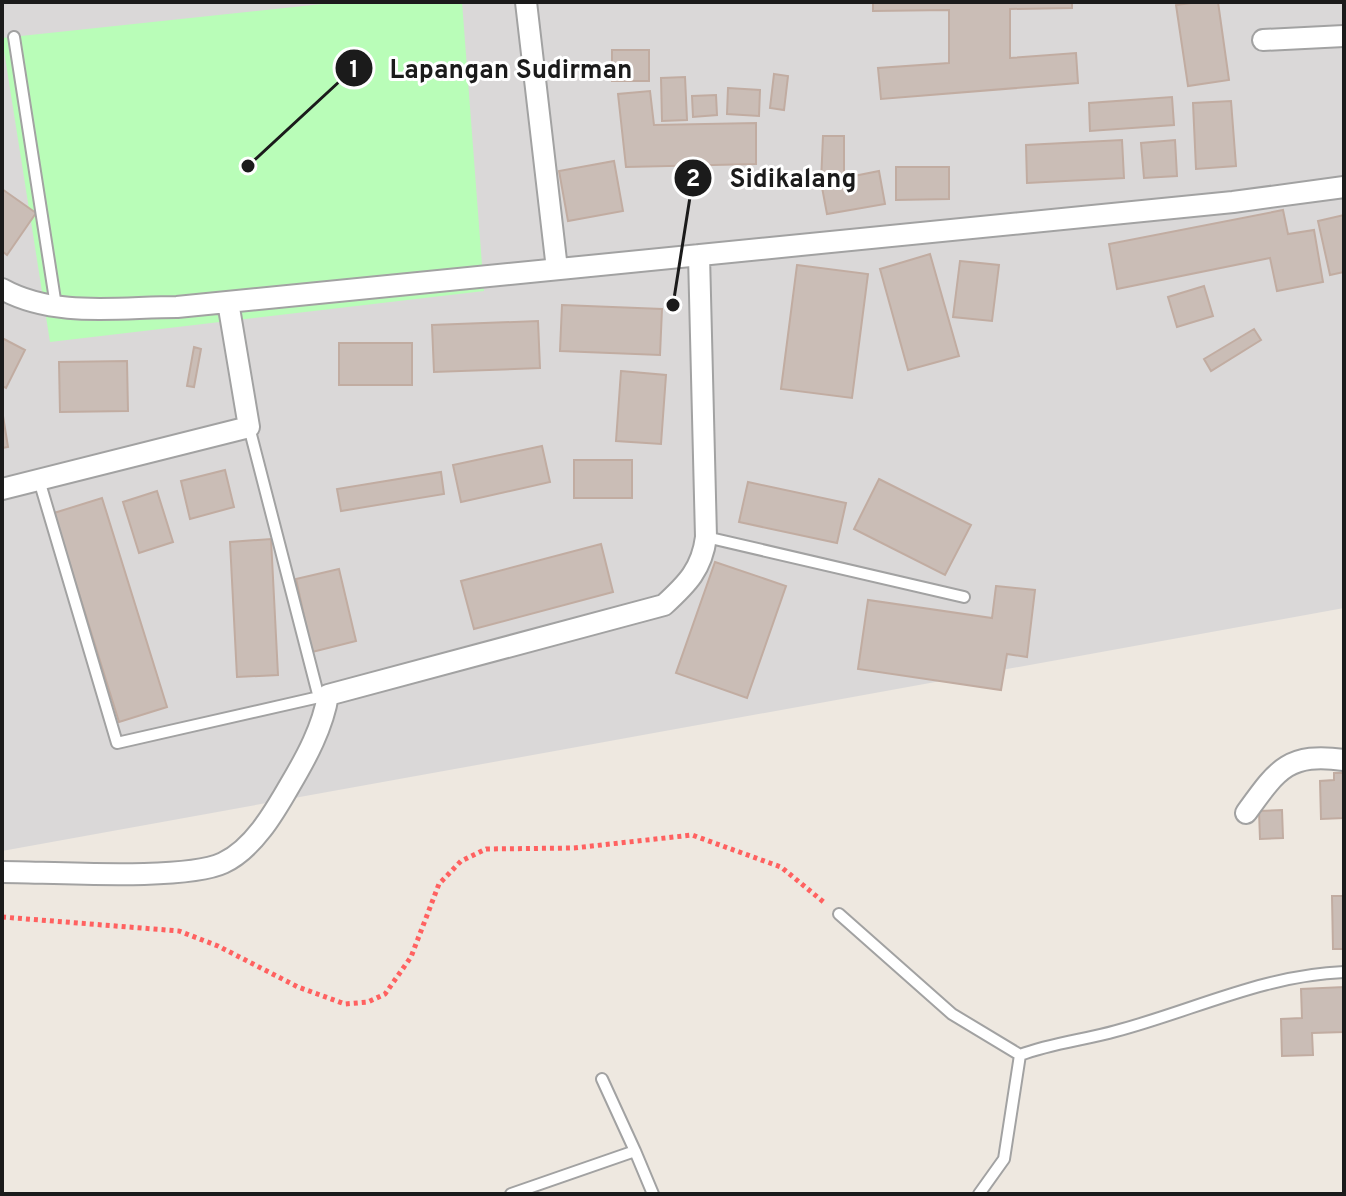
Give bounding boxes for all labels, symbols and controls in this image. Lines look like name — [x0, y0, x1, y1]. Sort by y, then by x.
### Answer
callout: Lapangan Sudirman — [334, 43, 649, 93]
text: Lapangan Sudirman — [390, 55, 633, 88]
text: 1 — [349, 56, 359, 86]
callout: Sidikalang — [673, 153, 872, 203]
text: Sidikalang — [729, 164, 857, 197]
text: 2 — [686, 165, 700, 195]

